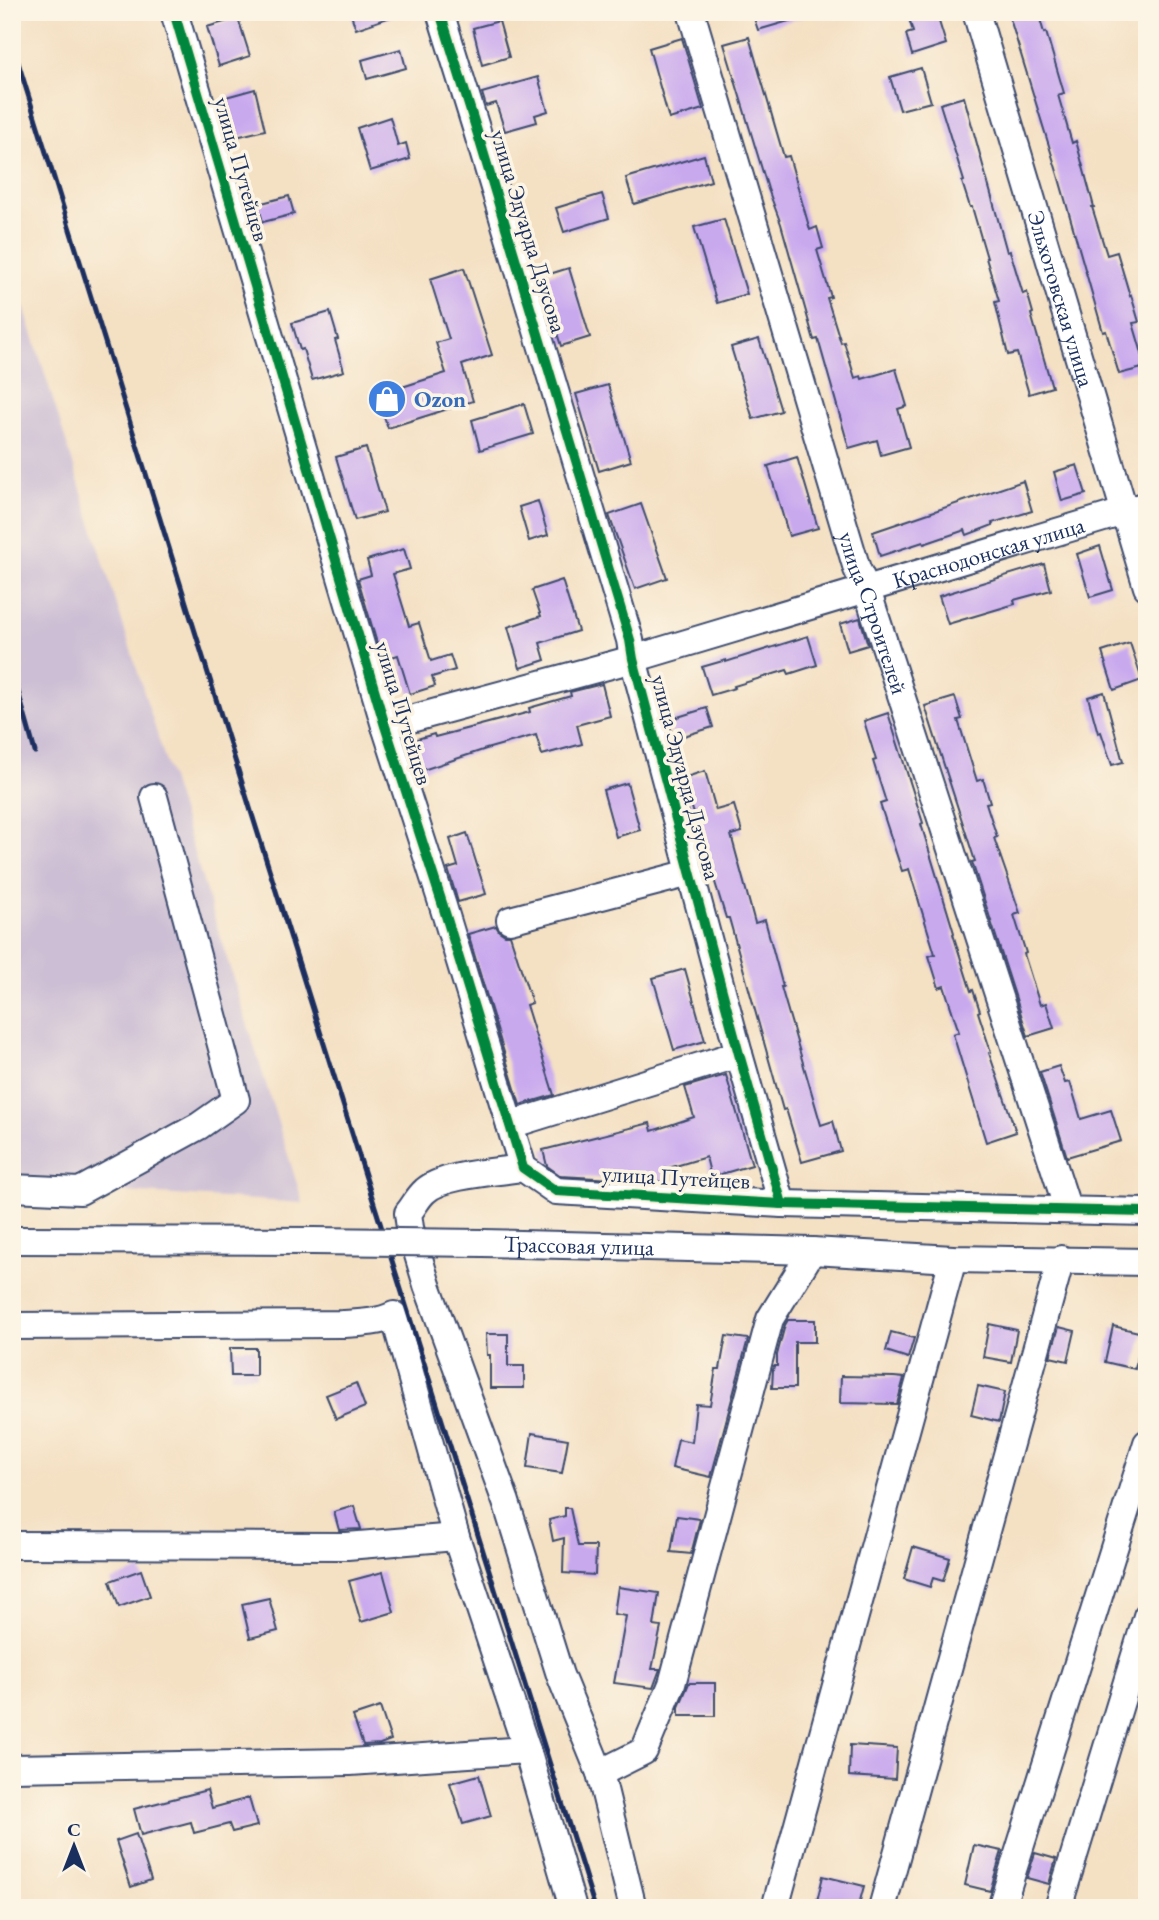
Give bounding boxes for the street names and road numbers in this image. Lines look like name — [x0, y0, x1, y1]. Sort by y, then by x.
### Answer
street label: улица Путейцев — [207, 93, 277, 245]
street label: улица Эдуарда Дзусова — [484, 126, 574, 337]
street label: Эльхотовская улица — [1021, 207, 1102, 391]
street label: Краснодонская улица — [889, 509, 1089, 595]
street label: улица Строителей — [832, 528, 915, 698]
street label: улица Путейцев — [368, 638, 440, 789]
street label: улица Эдуарда Дзусова — [644, 671, 728, 884]
street label: улица Путейцев — [601, 1158, 751, 1196]
street label: Трассовая улица — [503, 1229, 655, 1262]

